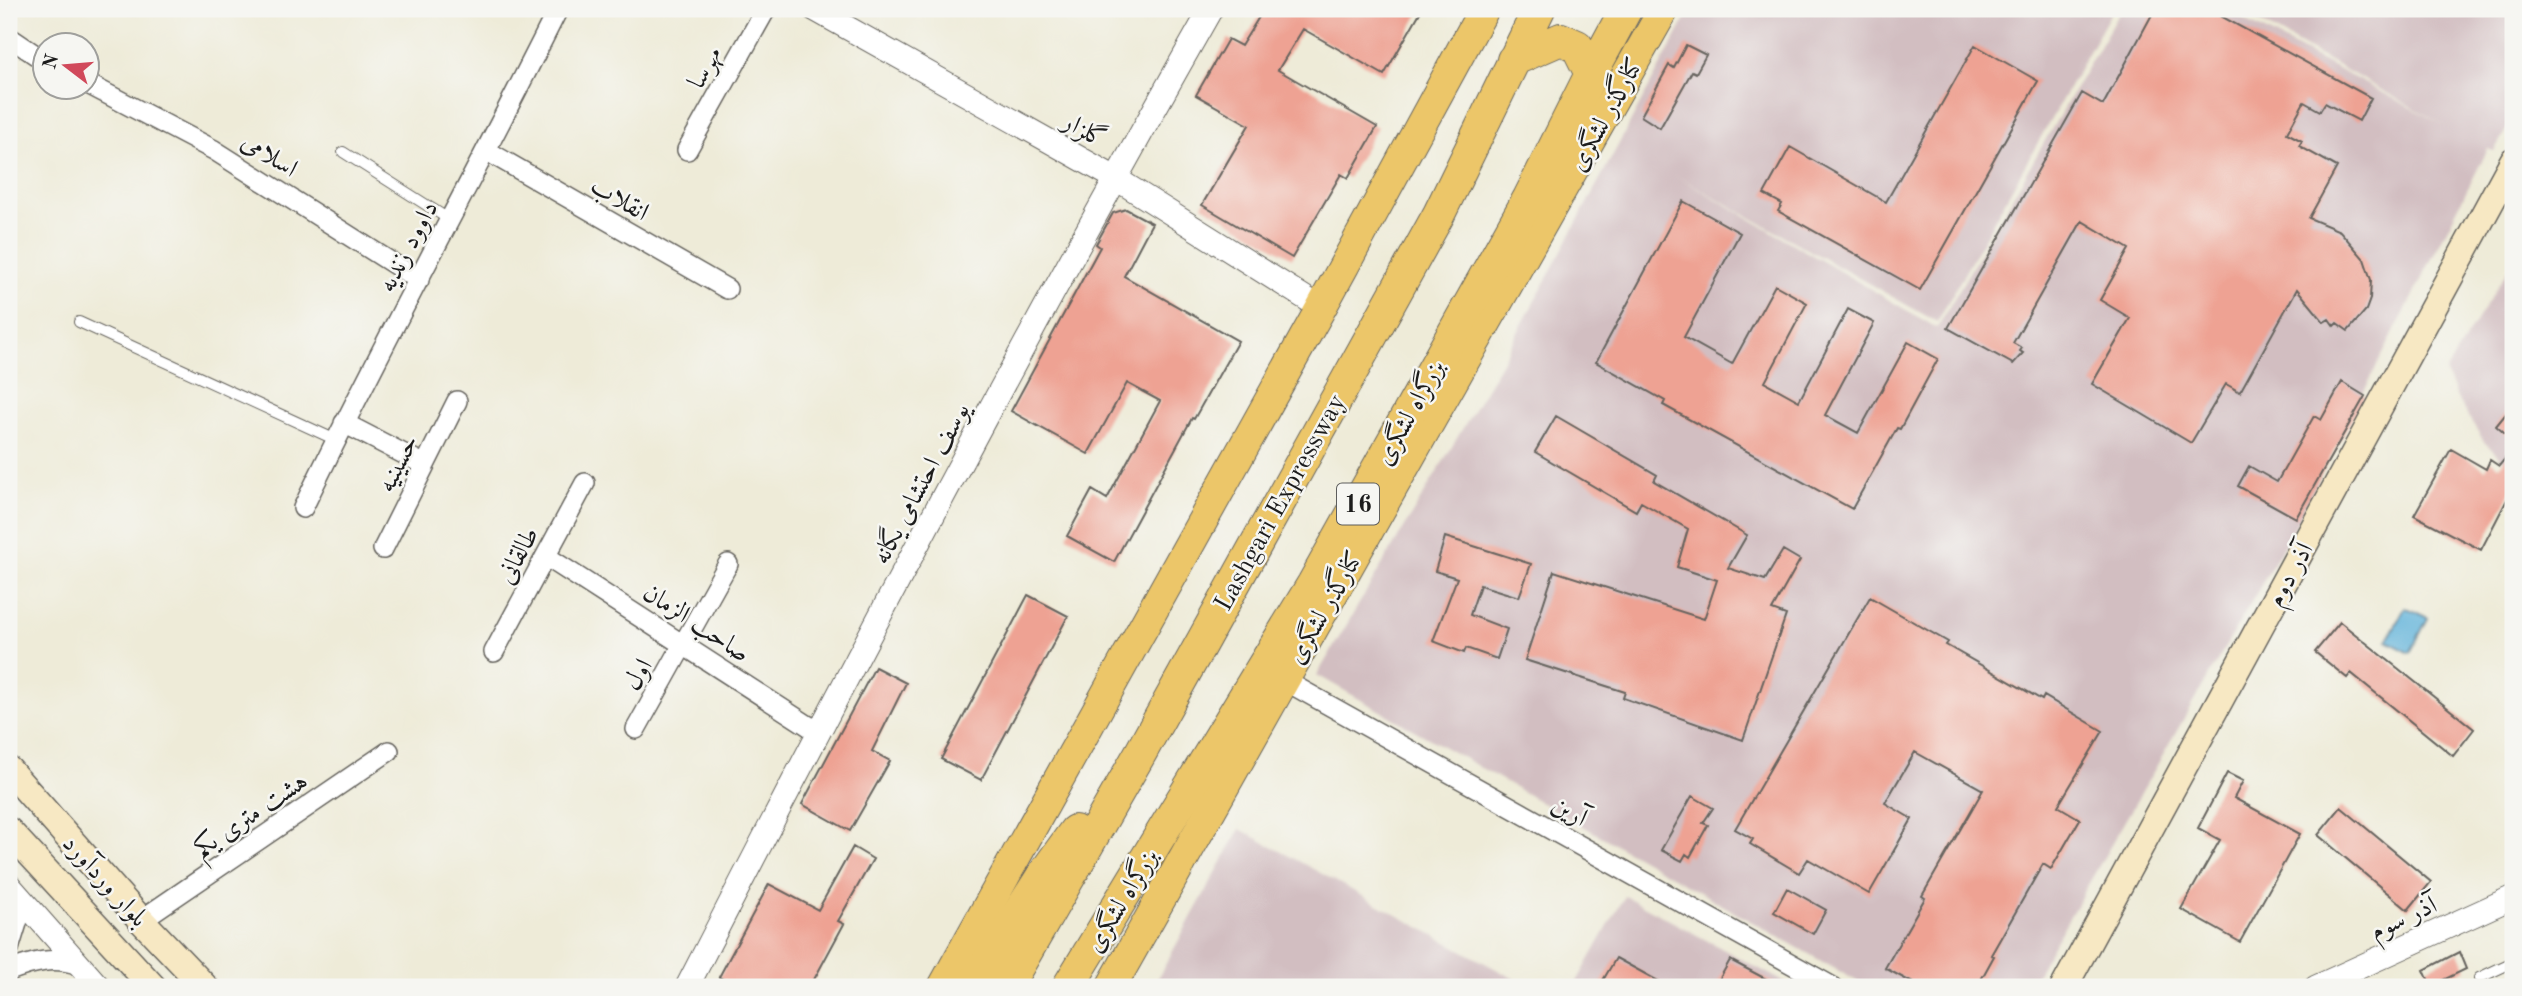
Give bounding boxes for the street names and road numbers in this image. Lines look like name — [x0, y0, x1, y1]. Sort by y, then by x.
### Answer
street label: مهرسا — [684, 43, 729, 94]
street label: کنارگذر لشگری — [1559, 50, 1649, 177]
street label: گلزار — [1054, 103, 1112, 155]
street label: اسلامی — [236, 129, 302, 183]
street label: انقلاب — [585, 173, 653, 227]
street label: داوود زندیه — [374, 197, 444, 297]
street label: بزرگراه لشگری — [1366, 353, 1451, 470]
street label: Lashgari Expressway — [1210, 390, 1351, 616]
street label: یوسف احتشامی یگانه — [864, 395, 978, 570]
street label: حسینیه — [373, 431, 425, 497]
road number: 16 — [1337, 484, 1379, 524]
street label: طالقانی — [493, 523, 544, 589]
street label: آذر دوم — [2259, 535, 2327, 615]
street label: کنارگذر لشگری — [1277, 544, 1369, 669]
street label: صاحب الزمان — [637, 579, 754, 669]
street label: اول — [620, 655, 658, 695]
street label: هشت متری یکم — [188, 767, 318, 871]
street label: آرین — [1546, 788, 1595, 834]
street label: بلوار وردآورد — [56, 828, 155, 933]
street label: بزرگراه لشگری — [1077, 841, 1165, 958]
street label: آذر سوم — [2365, 888, 2447, 953]

